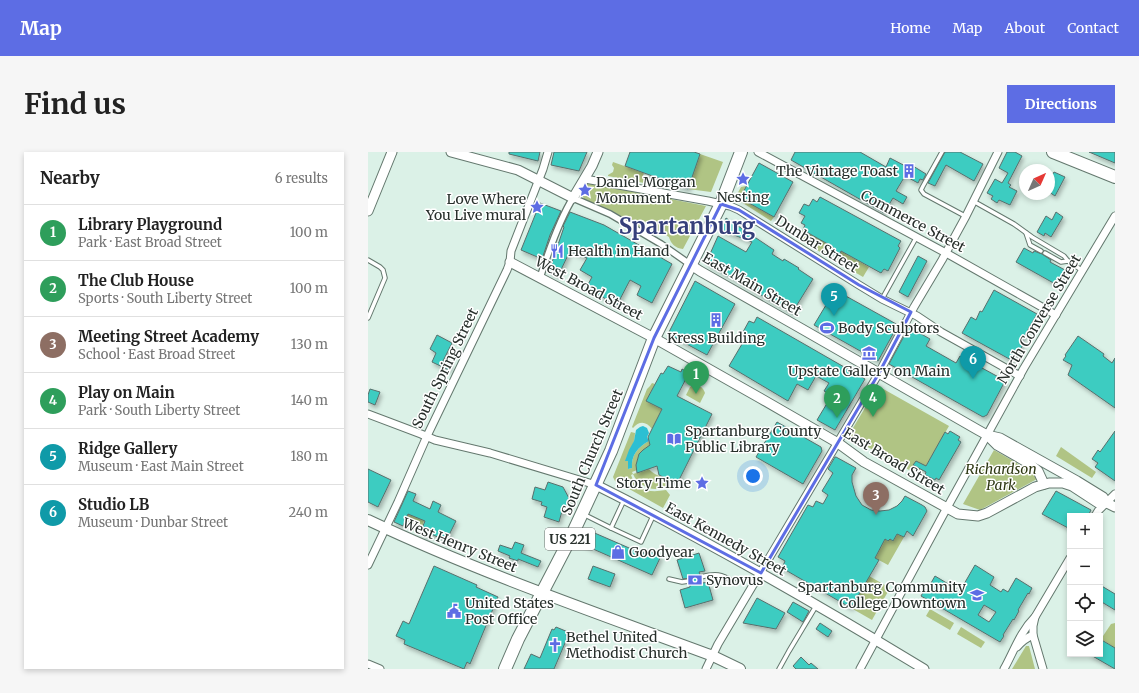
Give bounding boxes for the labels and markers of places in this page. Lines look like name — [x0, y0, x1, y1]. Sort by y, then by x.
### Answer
place label: The Vintage Toast — [776, 162, 899, 180]
building icon: The Vintage Toast — [901, 163, 917, 179]
place icon: Nesting — [735, 171, 751, 187]
place label: Daniel Morgan Monument — [596, 173, 696, 207]
place icon: Daniel Morgan Monument — [577, 182, 593, 198]
place label: Nesting — [717, 188, 770, 206]
place label: Love Where You Live mural — [425, 190, 527, 224]
place icon: Love Where You Live mural — [529, 199, 545, 215]
place label: Health in Hand — [568, 242, 670, 260]
restaurant icon: Health in Hand — [549, 243, 565, 259]
pin: 5 — [821, 283, 847, 316]
building icon: Kress Building — [708, 312, 724, 328]
place label: Body Sculptors — [838, 319, 940, 337]
sports icon: Body Sculptors — [819, 320, 835, 336]
place label: Kress Building — [667, 329, 765, 347]
museum icon: Upstate Gallery on Main — [861, 345, 877, 361]
pin: 6 — [960, 346, 986, 379]
pin: 1 — [683, 361, 709, 394]
place label: Upstate Gallery on Main — [788, 362, 950, 380]
pin: 4 — [860, 384, 886, 417]
pin: 2 — [824, 385, 850, 418]
place label: Spartanburg County Public Library — [685, 422, 822, 456]
library icon: Spartanburg County Public Library — [666, 431, 682, 447]
place label: Story Time — [616, 474, 691, 492]
place icon: Story Time — [694, 475, 710, 491]
pin: 3 — [863, 482, 889, 515]
place label: Goodyear — [629, 543, 694, 561]
shop icon: Goodyear — [610, 544, 626, 560]
place label: Synovus — [706, 571, 763, 589]
bank icon: Synovus — [687, 572, 703, 588]
place label: Spartanburg Community College Downtown — [798, 578, 967, 612]
school or university icon: Spartanburg Community College Downtown — [969, 587, 985, 603]
place label: United States Post Office — [465, 594, 554, 628]
public building icon: United States Post Office — [446, 603, 462, 619]
place label: Bethel United Methodist Church — [566, 628, 688, 662]
church icon: Bethel United Methodist Church — [547, 637, 563, 653]

